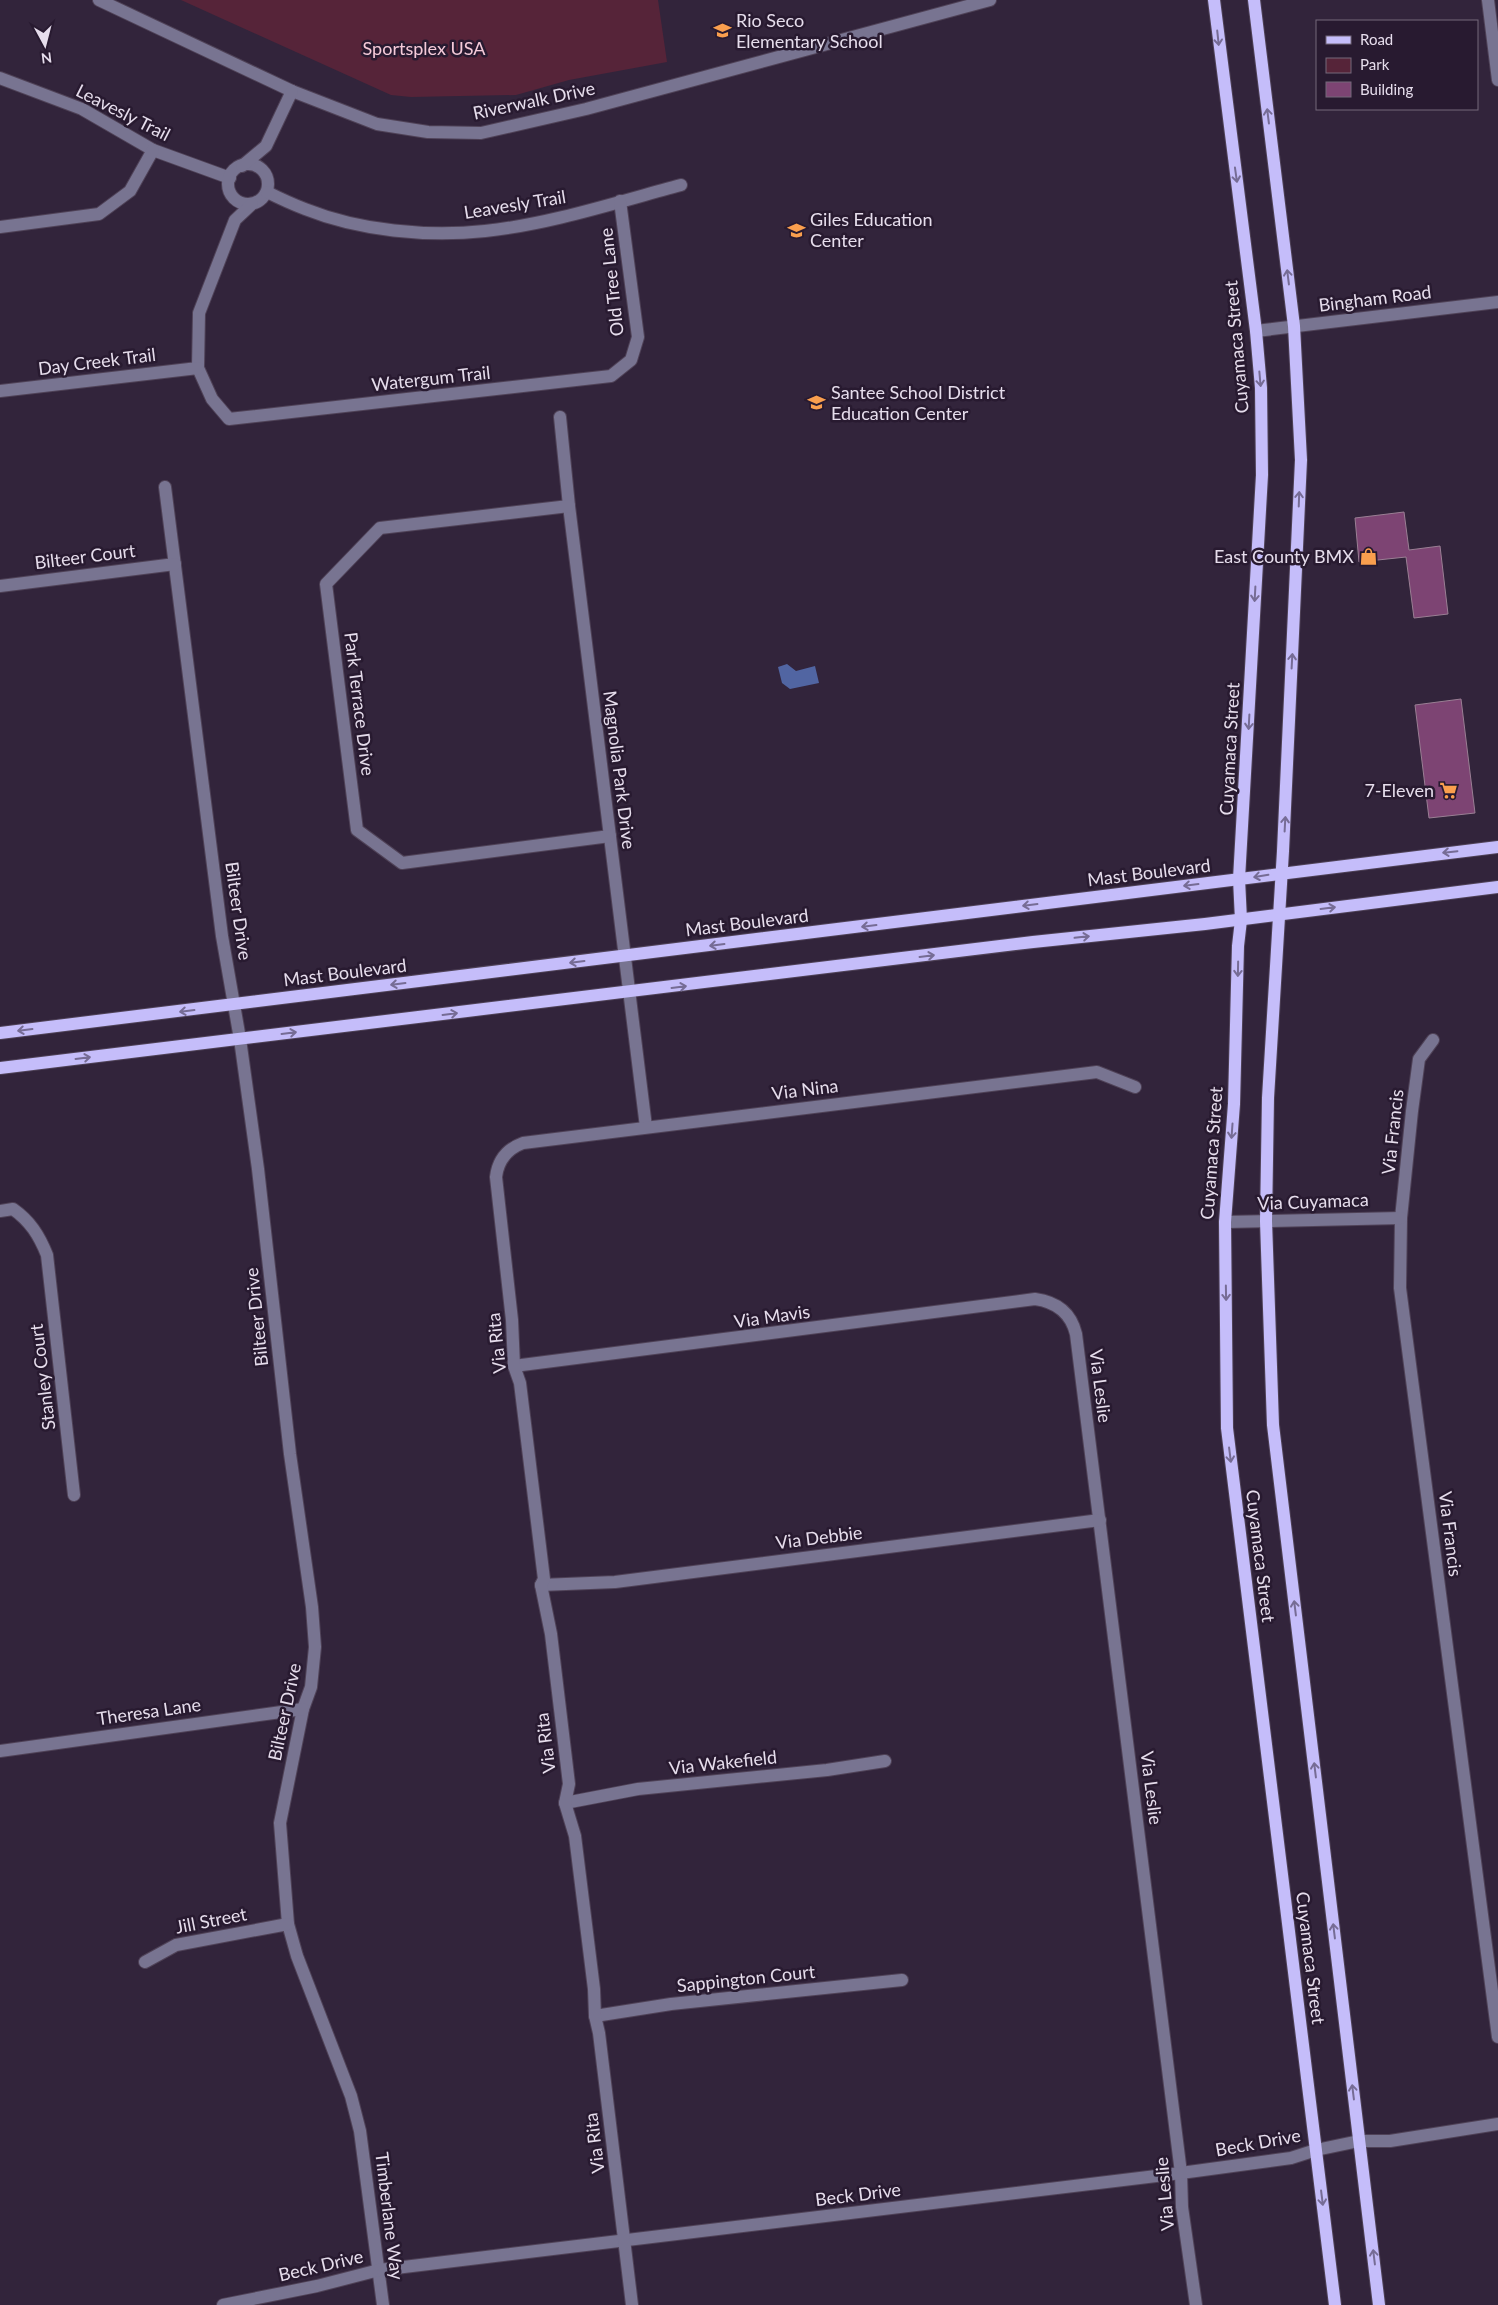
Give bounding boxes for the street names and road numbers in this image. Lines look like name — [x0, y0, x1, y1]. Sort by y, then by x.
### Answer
street label: Riverwalk Drive — [471, 76, 597, 124]
street label: Leavesly Trail — [73, 79, 174, 145]
street label: Leavesly Trail — [462, 185, 567, 223]
street label: Old Tree Lane — [594, 227, 628, 337]
street label: Cuyamaca Street — [1219, 279, 1253, 414]
street label: Bingham Road — [1317, 280, 1433, 316]
street label: Day Creek Trail — [37, 343, 157, 379]
street label: Watergum Trail — [370, 361, 491, 395]
street label: Bilteer Court — [33, 539, 137, 573]
street label: Park Terrace Drive — [340, 631, 380, 777]
street label: Cuyamaca Street — [1215, 681, 1244, 816]
street label: Magnolia Park Drive — [599, 689, 641, 851]
street label: Mast Boulevard — [1086, 854, 1212, 890]
street label: Bilteer Drive — [221, 860, 257, 961]
street label: Mast Boulevard — [684, 904, 810, 940]
street label: Mast Boulevard — [282, 954, 408, 990]
street label: Via Nina — [770, 1074, 839, 1104]
street label: Cuyamaca Street — [1195, 1085, 1227, 1220]
street label: Via Francis — [1377, 1088, 1407, 1176]
street label: Via Cuyamaca — [1257, 1188, 1369, 1214]
street label: Bilteer Drive — [240, 1267, 272, 1368]
street label: Via Mavis — [732, 1300, 812, 1332]
street label: Via Rita — [482, 1312, 510, 1375]
street label: Stanley Court — [25, 1322, 59, 1431]
street label: Via Leslie — [1086, 1348, 1116, 1424]
street label: Cuyamaca Street — [1242, 1488, 1280, 1624]
street label: Via Francis — [1435, 1490, 1467, 1578]
street label: Via Debbie — [774, 1521, 863, 1553]
street label: Bilteer Drive — [263, 1661, 305, 1763]
street label: Theresa Lane — [95, 1693, 202, 1729]
street label: Via Rita — [530, 1712, 560, 1775]
street label: Via Wakefield — [668, 1745, 778, 1779]
street label: Via Leslie — [1137, 1750, 1167, 1826]
street label: Cuyamaca Street — [1292, 1890, 1330, 2026]
street label: Jill Street — [173, 1902, 249, 1938]
street label: Sappington Court — [676, 1960, 817, 1996]
street label: Via Rita — [579, 2112, 609, 2175]
street label: Beck Drive — [1213, 2124, 1302, 2160]
street label: Timberlane Way — [371, 2151, 409, 2282]
street label: Via Leslie — [1150, 2156, 1178, 2232]
street label: Beck Drive — [814, 2178, 902, 2210]
street label: Beck Drive — [276, 2245, 365, 2285]

